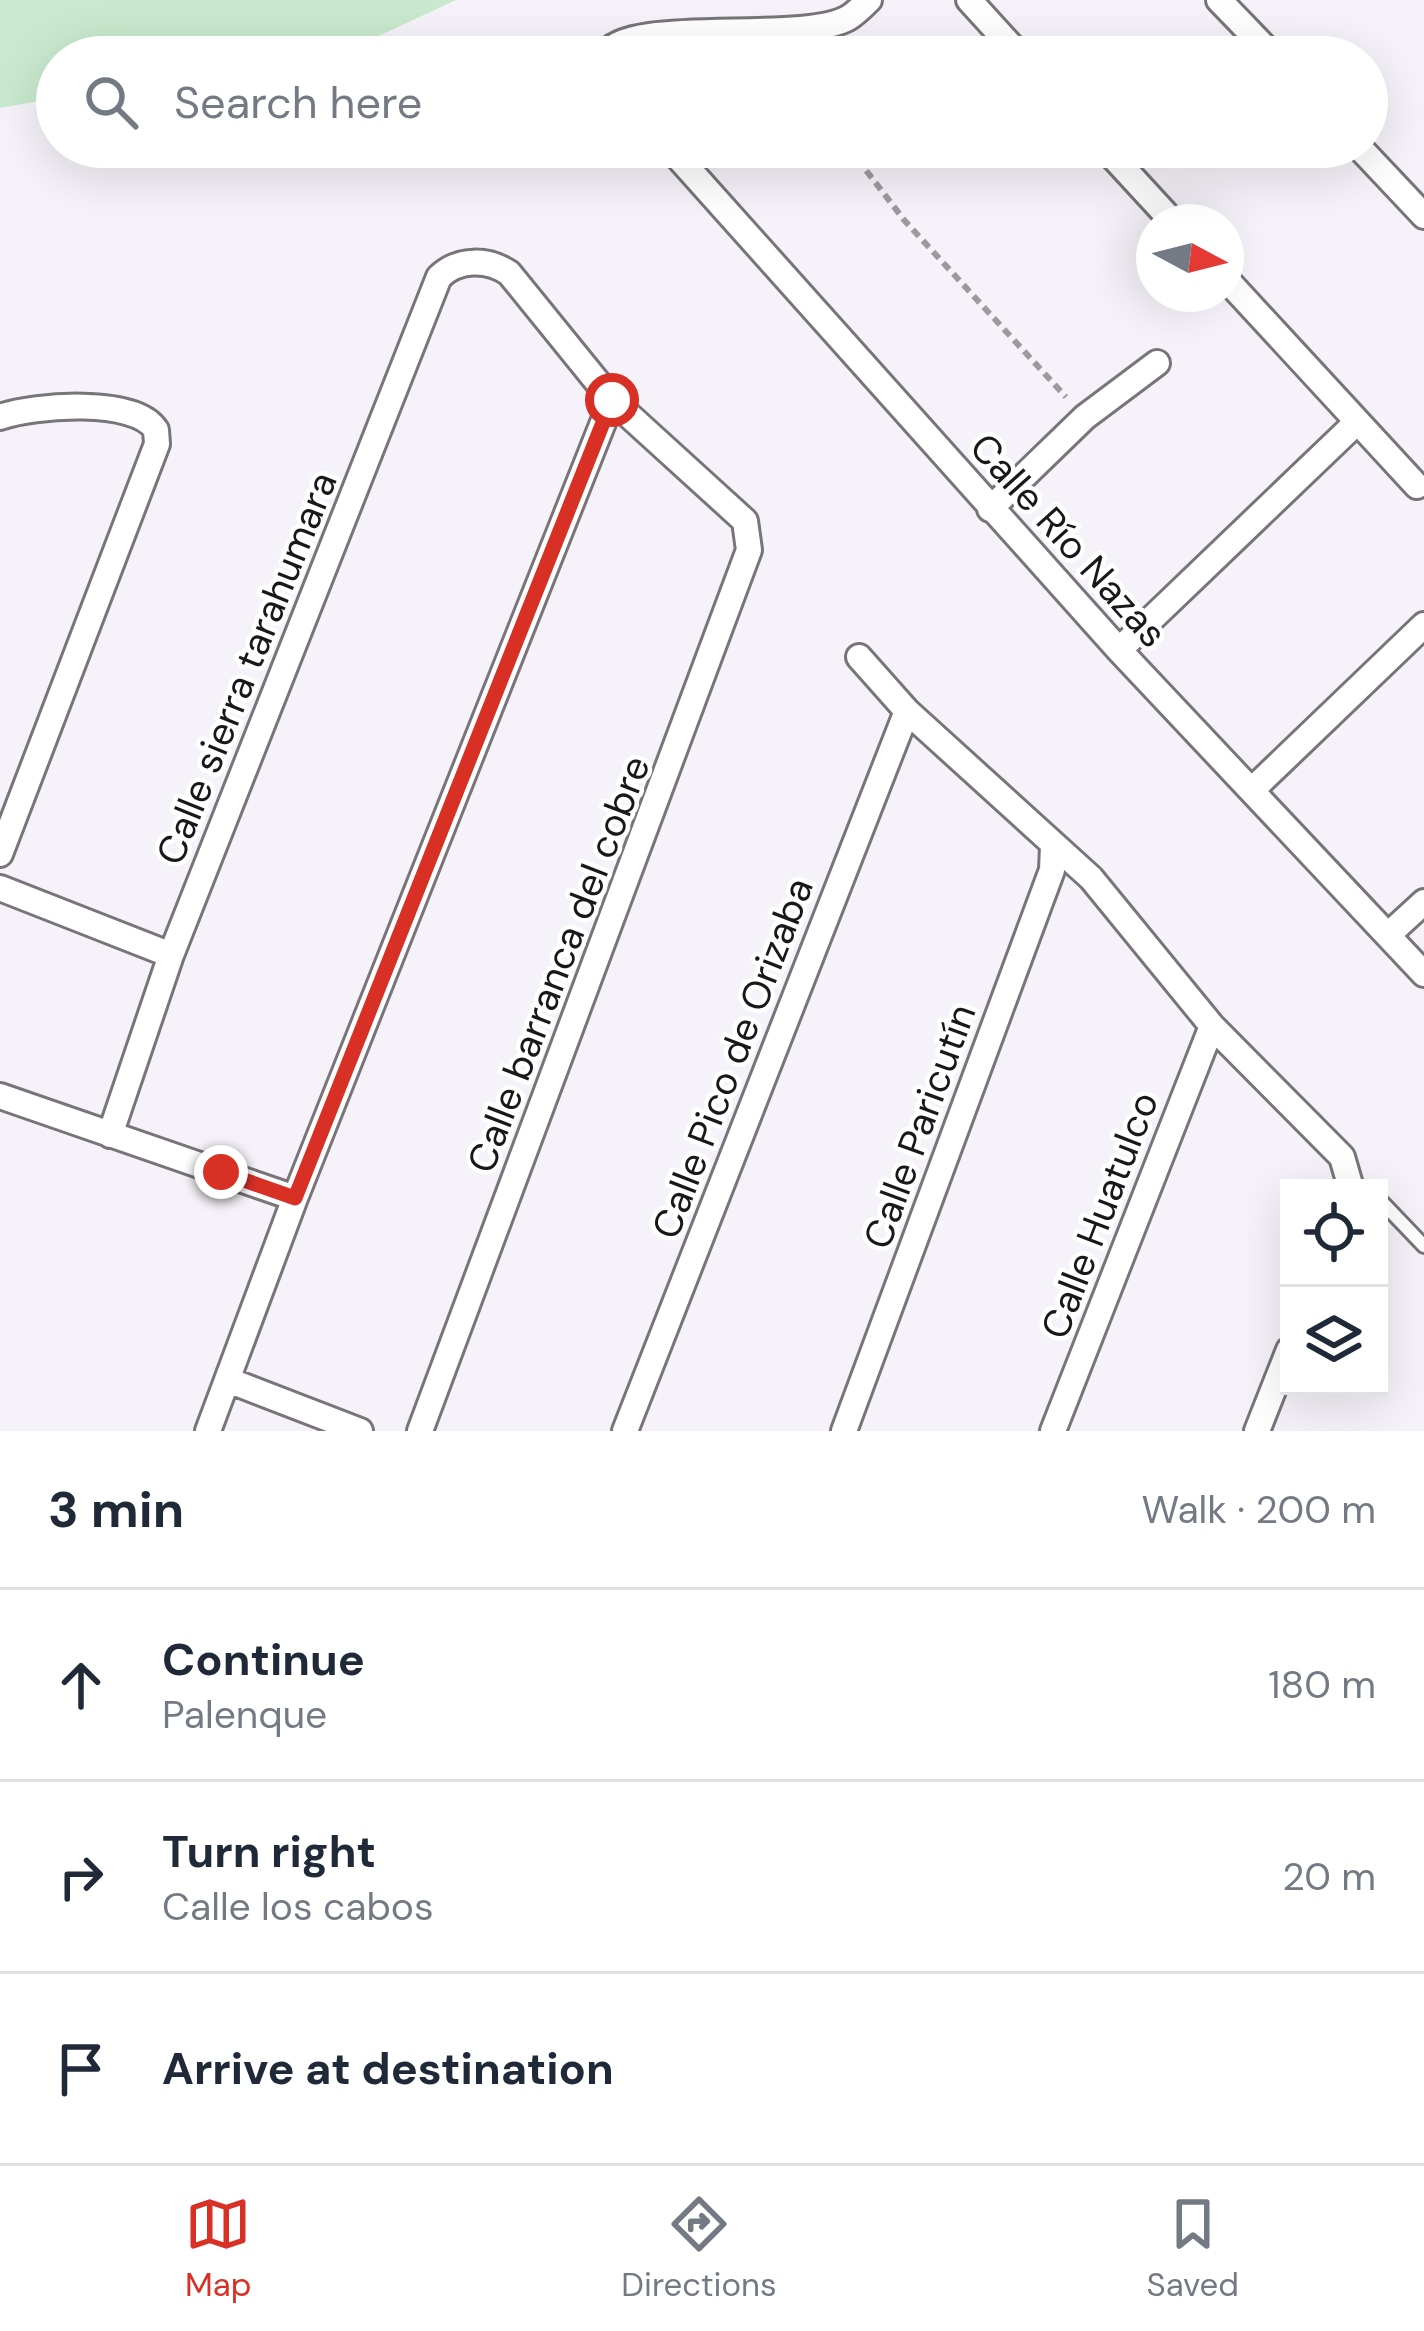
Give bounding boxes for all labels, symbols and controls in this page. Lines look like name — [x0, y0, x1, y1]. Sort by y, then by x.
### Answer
search box — [36, 36, 1388, 168]
icon: search — [78, 69, 144, 135]
text: Search here — [174, 73, 422, 132]
north arrow — [1136, 204, 1244, 312]
route start — [585, 373, 639, 427]
street label: Calle Río Nazas — [959, 422, 1178, 658]
street label: Calle sierra tarahumara — [144, 464, 349, 872]
street label: Calle barranca del cobre — [455, 749, 662, 1180]
street label: Calle Pico de Orizaba — [640, 870, 825, 1246]
street label: Calle Paricutín — [852, 997, 987, 1256]
street label: Calle Huatulco — [1029, 1084, 1170, 1346]
route end — [194, 1145, 248, 1199]
map controls — [1280, 1179, 1388, 1395]
button: locate — [1280, 1179, 1388, 1287]
button: layers — [1280, 1287, 1388, 1395]
text: 3 min — [48, 1476, 184, 1543]
text: Walk · 200 m — [1142, 1484, 1376, 1535]
text: Continue — [162, 1630, 365, 1689]
icon: ahead — [48, 1652, 114, 1718]
text: 180 m — [1268, 1659, 1376, 1710]
text: Palenque — [162, 1689, 327, 1740]
text: Turn right — [162, 1822, 376, 1881]
icon: right — [48, 1844, 114, 1910]
text: 20 m — [1282, 1851, 1376, 1902]
text: Calle los cabos — [162, 1881, 434, 1932]
icon: arrive — [48, 2036, 114, 2102]
text: Arrive at destination — [162, 2039, 614, 2098]
tab: Map — [185, 2191, 251, 2306]
tab: Directions — [621, 2191, 777, 2306]
tab: Saved — [1147, 2191, 1239, 2306]

